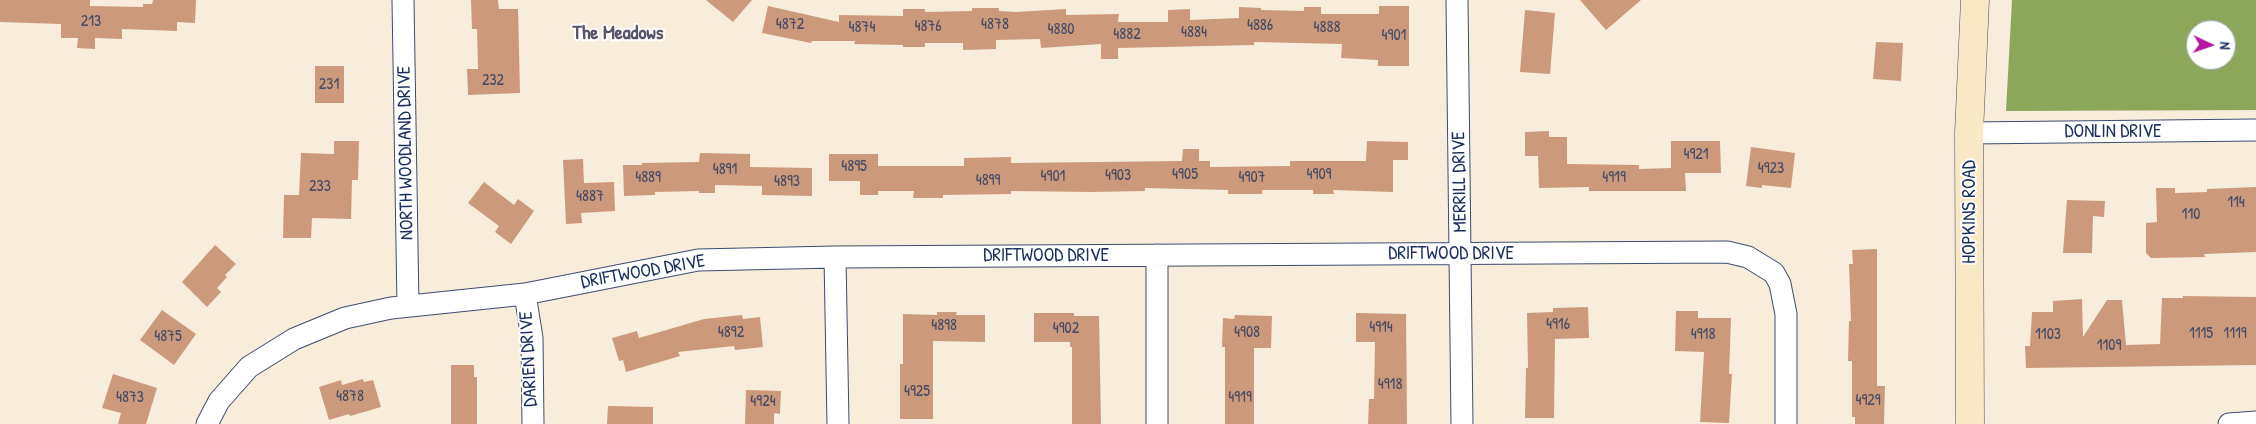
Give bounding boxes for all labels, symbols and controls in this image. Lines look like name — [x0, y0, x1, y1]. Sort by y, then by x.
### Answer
house number: 213 — [81, 12, 101, 32]
house number: 4872 — [776, 15, 804, 35]
house number: 4878 — [981, 15, 1009, 35]
house number: 4886 — [1247, 16, 1273, 36]
house number: 4876 — [914, 17, 942, 37]
house number: 4874 — [849, 18, 875, 38]
house number: 4888 — [1314, 18, 1340, 38]
house number: 4880 — [1047, 20, 1075, 40]
north arrow — [2186, 20, 2236, 70]
district label: The Meadows — [573, 22, 663, 46]
house number: 4884 — [1181, 23, 1207, 43]
house number: 4882 — [1113, 25, 1141, 45]
house number: 4901 — [1382, 26, 1406, 46]
text: N — [2216, 42, 2235, 50]
street label: NORTH WOODLAND DRIVE — [393, 66, 419, 240]
house number: 232 — [482, 71, 504, 91]
house number: 231 — [319, 75, 339, 95]
street label: DONLIN DRIVE — [2065, 121, 2161, 143]
street label: MERRILL DRIVE — [1448, 131, 1472, 233]
house number: 4921 — [1683, 145, 1709, 165]
house number: 4895 — [841, 157, 867, 177]
house number: 4923 — [1758, 159, 1784, 179]
house number: 4891 — [713, 160, 737, 180]
street label: HOPKINS ROAD — [1959, 160, 1981, 264]
house number: 4905 — [1172, 165, 1198, 185]
house number: 4909 — [1307, 165, 1331, 185]
house number: 4903 — [1105, 166, 1131, 186]
house number: 4901 — [1041, 167, 1065, 187]
house number: 4889 — [635, 168, 661, 188]
house number: 4907 — [1239, 168, 1265, 188]
house number: 4919 — [1602, 168, 1626, 188]
house number: 4899 — [976, 171, 1000, 191]
house number: 4893 — [774, 172, 800, 192]
house number: 233 — [309, 177, 331, 197]
house number: 4887 — [576, 187, 604, 207]
house number: 114 — [2227, 193, 2245, 213]
house number: 110 — [2182, 205, 2200, 225]
street label: DRIFTWOOD DRIVE — [1388, 243, 1514, 265]
street label: DRIFTWOOD DRIVE — [983, 245, 1109, 267]
street label: DRIFTWOOD DRIVE — [579, 250, 707, 294]
street label: DARIEN DRIVE — [515, 311, 543, 407]
house number: 4916 — [1546, 315, 1570, 335]
house number: 4898 — [931, 316, 957, 336]
house number: 4914 — [1369, 318, 1393, 338]
house number: 4902 — [1053, 319, 1079, 339]
house number: 4892 — [718, 323, 744, 343]
house number: 4908 — [1234, 323, 1260, 343]
house number: 1115 — [2189, 324, 2213, 344]
house number: 1119 — [2223, 324, 2247, 344]
house number: 4918 — [1691, 325, 1715, 345]
house number: 1103 — [2035, 325, 2061, 345]
house number: 4875 — [154, 327, 182, 347]
house number: 1109 — [2097, 336, 2121, 356]
house number: 4918 — [1378, 375, 1402, 395]
house number: 4925 — [904, 382, 930, 402]
house number: 4878 — [336, 387, 364, 407]
house number: 4873 — [116, 388, 144, 408]
house number: 4919 — [1228, 388, 1252, 408]
house number: 4929 — [1855, 391, 1881, 411]
house number: 4924 — [750, 392, 776, 412]

